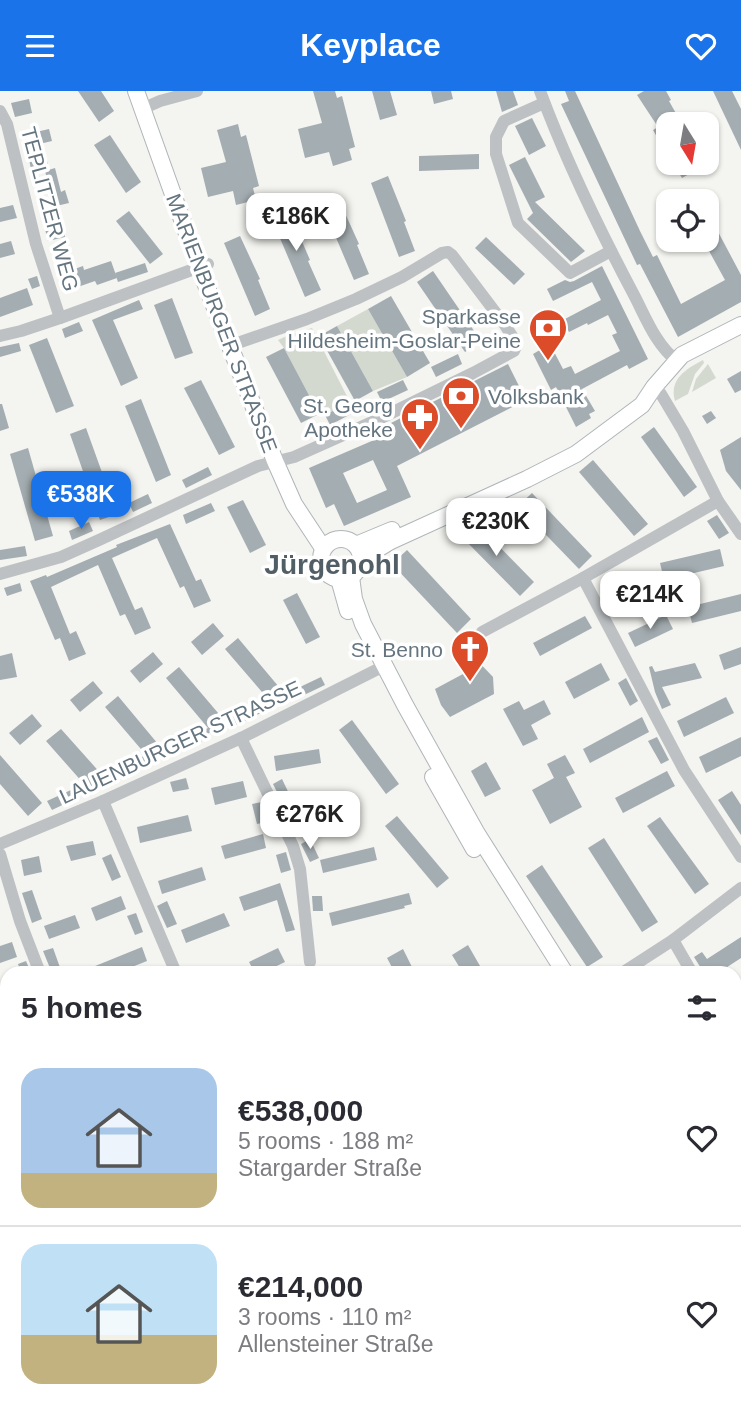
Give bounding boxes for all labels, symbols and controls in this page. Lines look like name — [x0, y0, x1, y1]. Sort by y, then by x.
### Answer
icon: menu — [21, 27, 59, 65]
text: Keyplace — [300, 27, 441, 63]
icon: heart — [682, 27, 720, 65]
north arrow — [656, 112, 719, 175]
map controls — [656, 112, 719, 252]
street label: TEPLITZER WEG — [17, 124, 83, 294]
button: locate — [656, 189, 719, 252]
street label: MARIENBURGER STRASSE — [162, 190, 282, 456]
pin: €186K — [247, 193, 345, 253]
text: €186K — [262, 203, 330, 229]
place label: Sparkasse Hildesheim-Goslar-Peine — [288, 305, 521, 352]
bank icon: Sparkasse Hildesheim-Goslar-Peine — [527, 307, 569, 362]
bank icon: Volksbank — [440, 375, 482, 430]
place label: Volksbank — [488, 385, 584, 408]
place label: St. Georg Apotheke — [303, 394, 393, 441]
pharmacy icon: St. Georg Apotheke — [399, 396, 441, 451]
pin: €538K — [32, 471, 130, 531]
text: €538K — [47, 481, 115, 507]
pin: €230K — [447, 498, 545, 558]
text: €230K — [462, 508, 530, 534]
district label: Jürgenohl — [264, 549, 400, 580]
pin: €214K — [601, 571, 699, 631]
text: €214K — [616, 581, 684, 607]
church icon: St. Benno — [449, 628, 491, 683]
place label: St. Benno — [351, 638, 443, 661]
street label: LAUENBURGER STRASSE — [56, 676, 304, 808]
pin: €276K — [261, 791, 359, 851]
text: €276K — [276, 801, 344, 827]
icon: filters — [683, 989, 721, 1027]
text: 5 homes — [21, 991, 143, 1024]
text: €538,000 — [238, 1094, 363, 1127]
icon: home — [77, 1096, 161, 1180]
icon: heart — [683, 1119, 721, 1157]
text: 5 rooms · 188 m² — [238, 1128, 413, 1154]
text: Stargarder Straße — [238, 1155, 422, 1181]
text: €214,000 — [238, 1270, 363, 1303]
icon: home — [77, 1272, 161, 1356]
icon: heart — [683, 1295, 721, 1333]
text: 3 rooms · 110 m² — [238, 1304, 411, 1330]
text: Allensteiner Straße — [238, 1331, 434, 1357]

